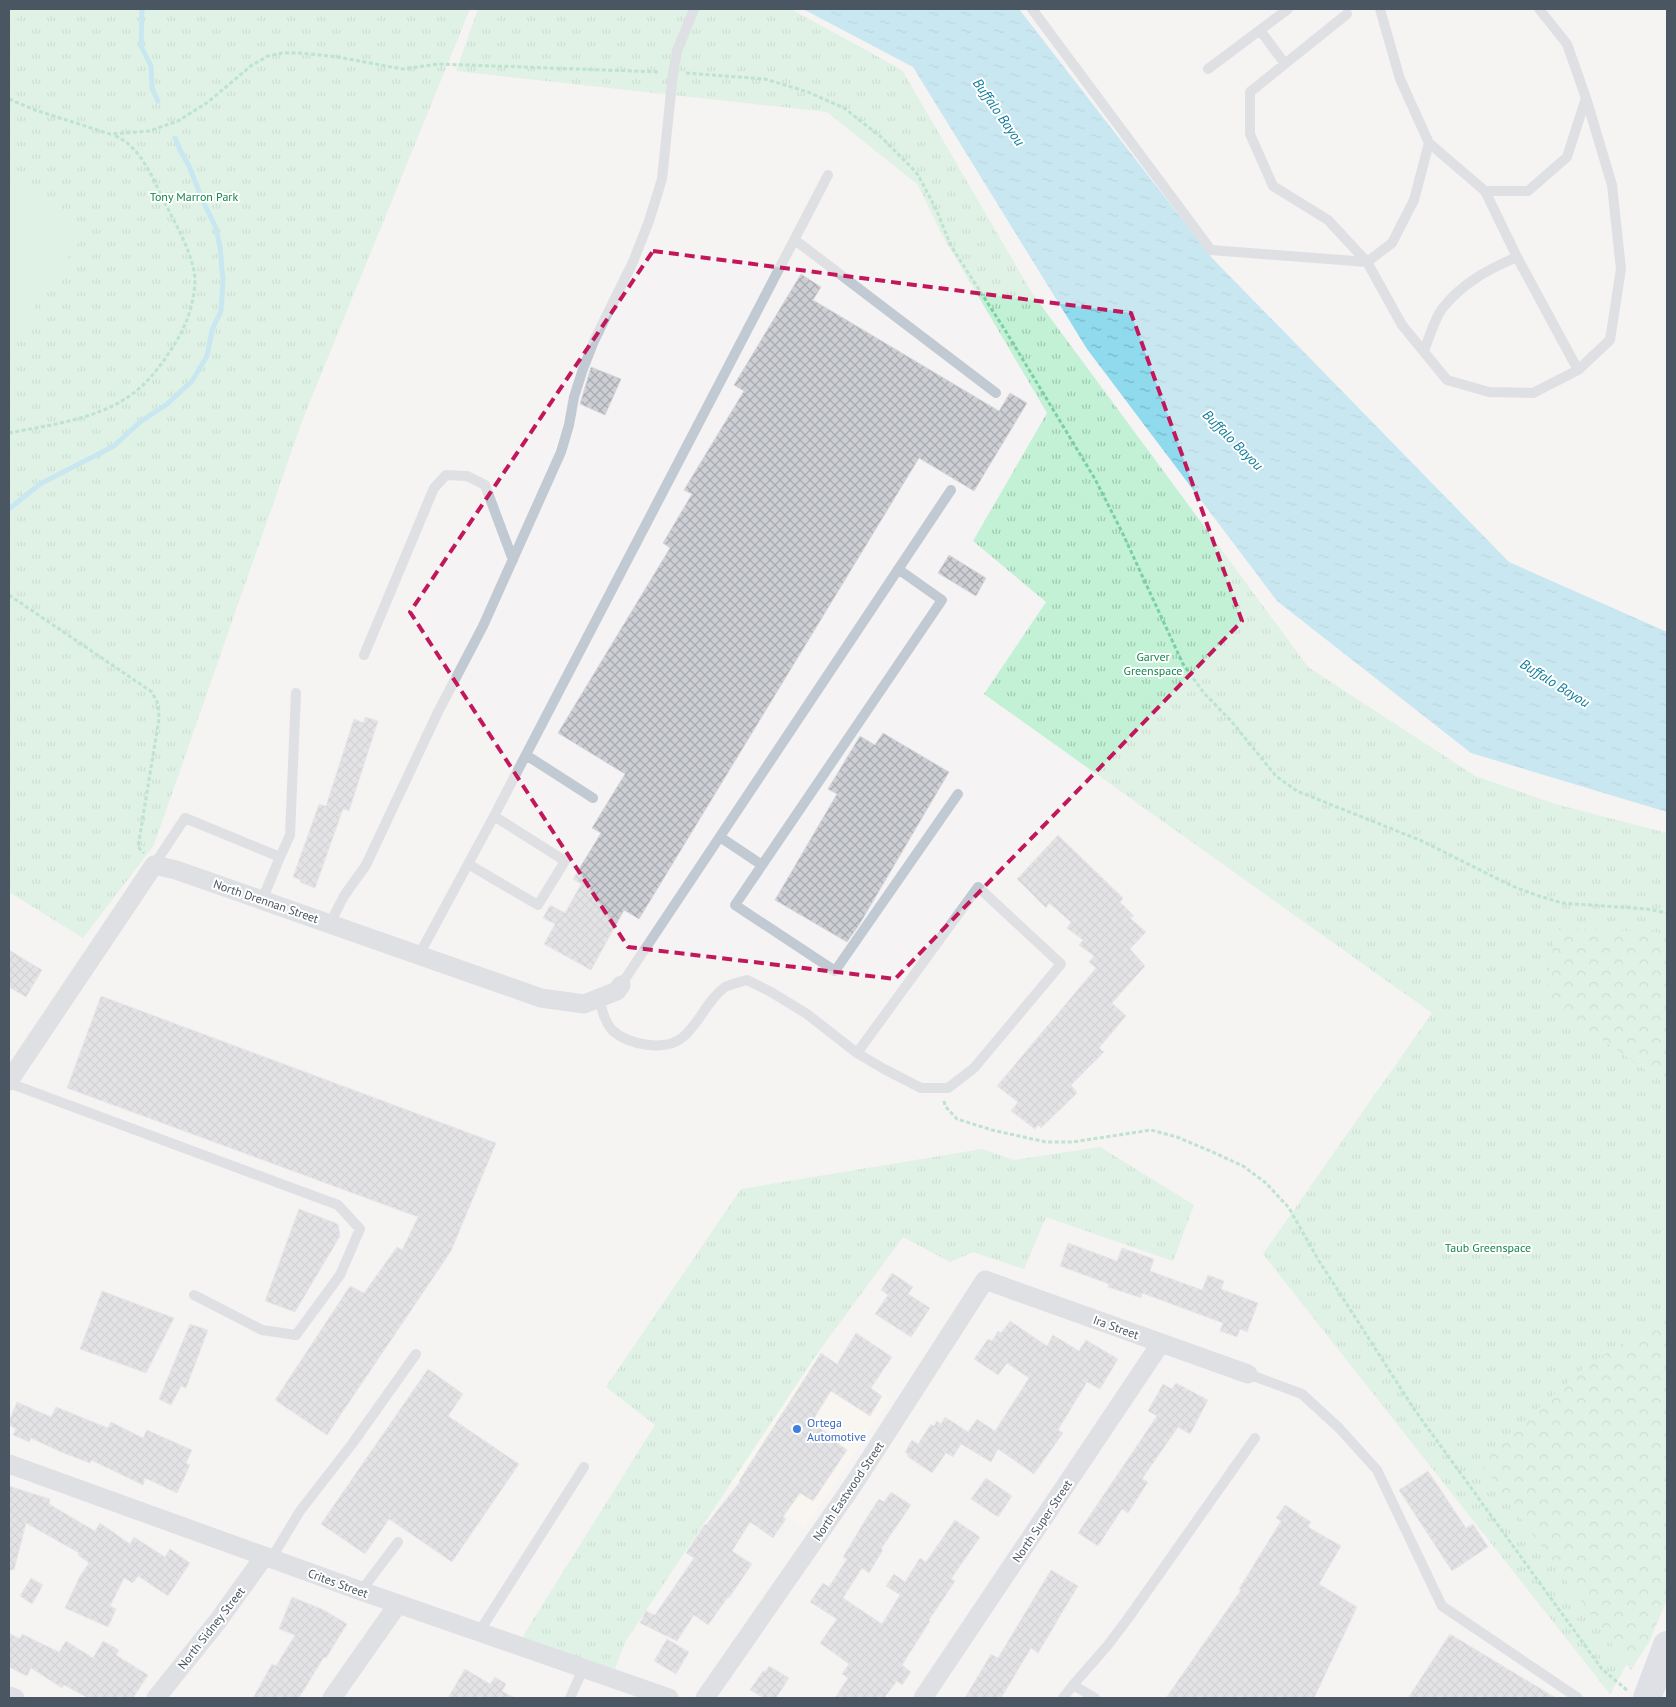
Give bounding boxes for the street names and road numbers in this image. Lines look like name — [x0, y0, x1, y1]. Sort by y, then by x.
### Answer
street label: North Drennan Street — [211, 876, 321, 926]
street label: Ira Street — [1091, 1312, 1141, 1342]
street label: North Eastwood Street — [809, 1439, 887, 1543]
street label: North Super Street — [1009, 1477, 1075, 1565]
street label: Crites Street — [306, 1565, 370, 1601]
street label: North Sidney Street — [174, 1584, 248, 1672]

